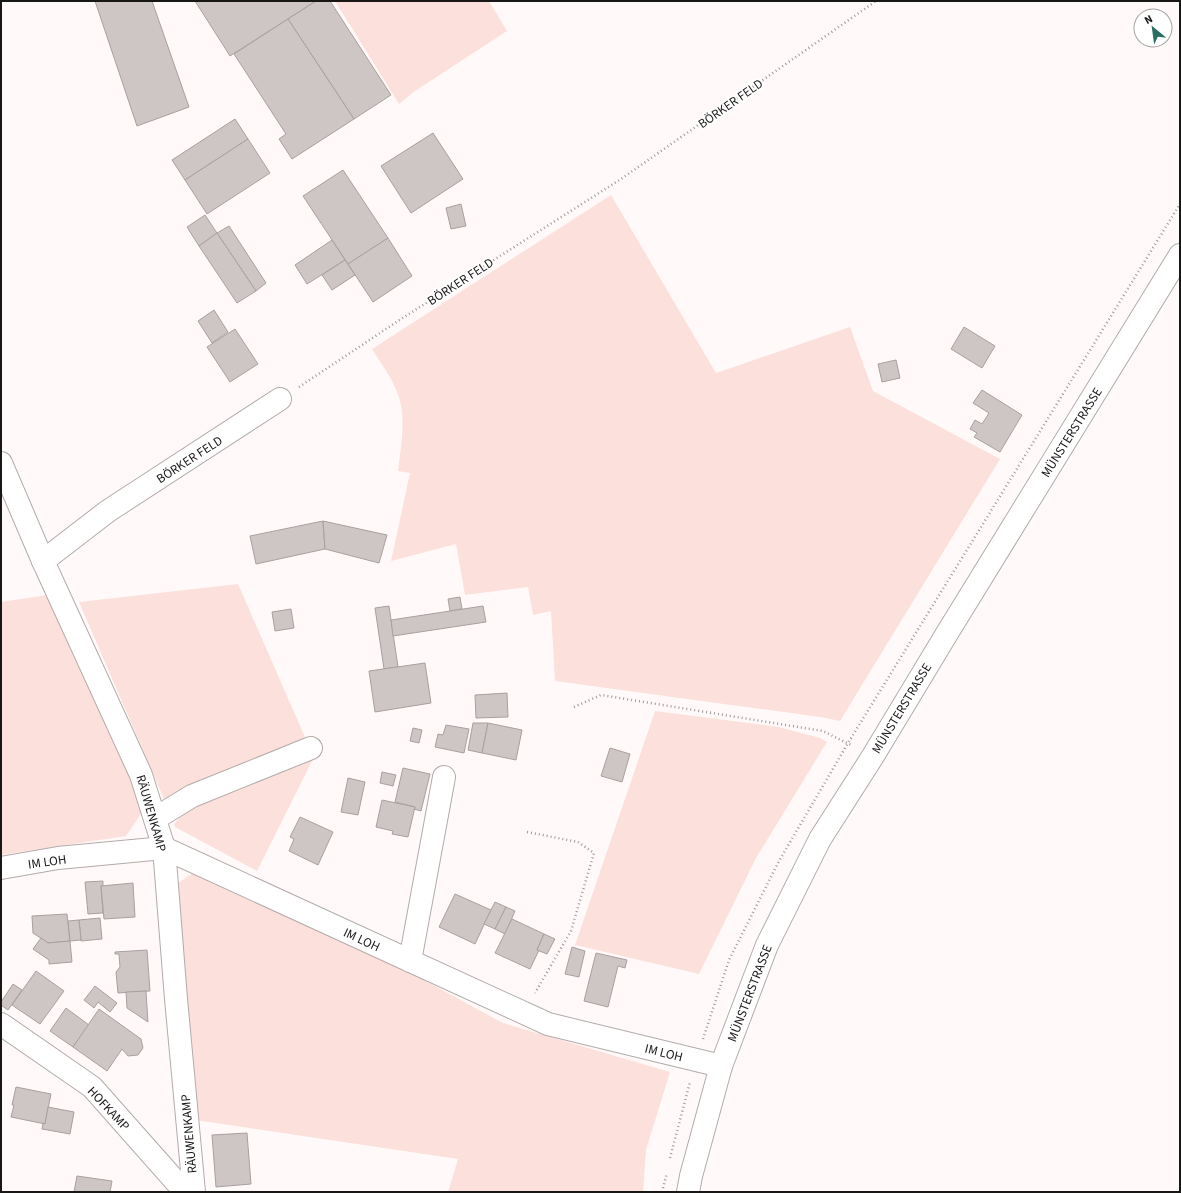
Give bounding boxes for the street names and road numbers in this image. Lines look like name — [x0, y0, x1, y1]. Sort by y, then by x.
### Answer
street label: BÖRKER FELD — [694, 75, 767, 133]
street label: BÖRKER FELD — [424, 254, 497, 310]
street label: MÜNSTERSTRASSE — [1037, 384, 1107, 481]
street label: BÖRKER FELD — [153, 432, 226, 488]
street label: MÜNSTERSTRASSE — [868, 660, 936, 757]
street label: RÄUWENKAMP — [131, 773, 171, 854]
street label: IM LOH — [27, 850, 67, 874]
street label: IM LOH — [340, 924, 383, 956]
street label: MÜNSTERSTRASSE — [723, 942, 777, 1044]
street label: IM LOH — [643, 1040, 685, 1066]
street label: HOFKAMP — [83, 1083, 134, 1135]
street label: RÄUWENKAMP — [177, 1094, 201, 1174]

